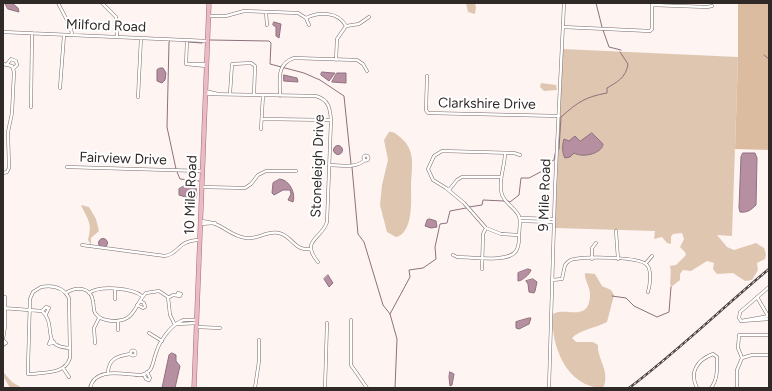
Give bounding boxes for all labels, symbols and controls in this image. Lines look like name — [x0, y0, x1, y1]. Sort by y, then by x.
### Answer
street label: Milford Road — [66, 16, 146, 36]
street label: Clarkshire Drive — [438, 95, 536, 113]
street label: Stoneleigh Drive — [308, 114, 328, 218]
street label: Fairview Drive — [79, 149, 167, 169]
street label: 10 Mile Road — [181, 155, 201, 235]
street label: 9 Mile Road — [535, 158, 555, 232]

